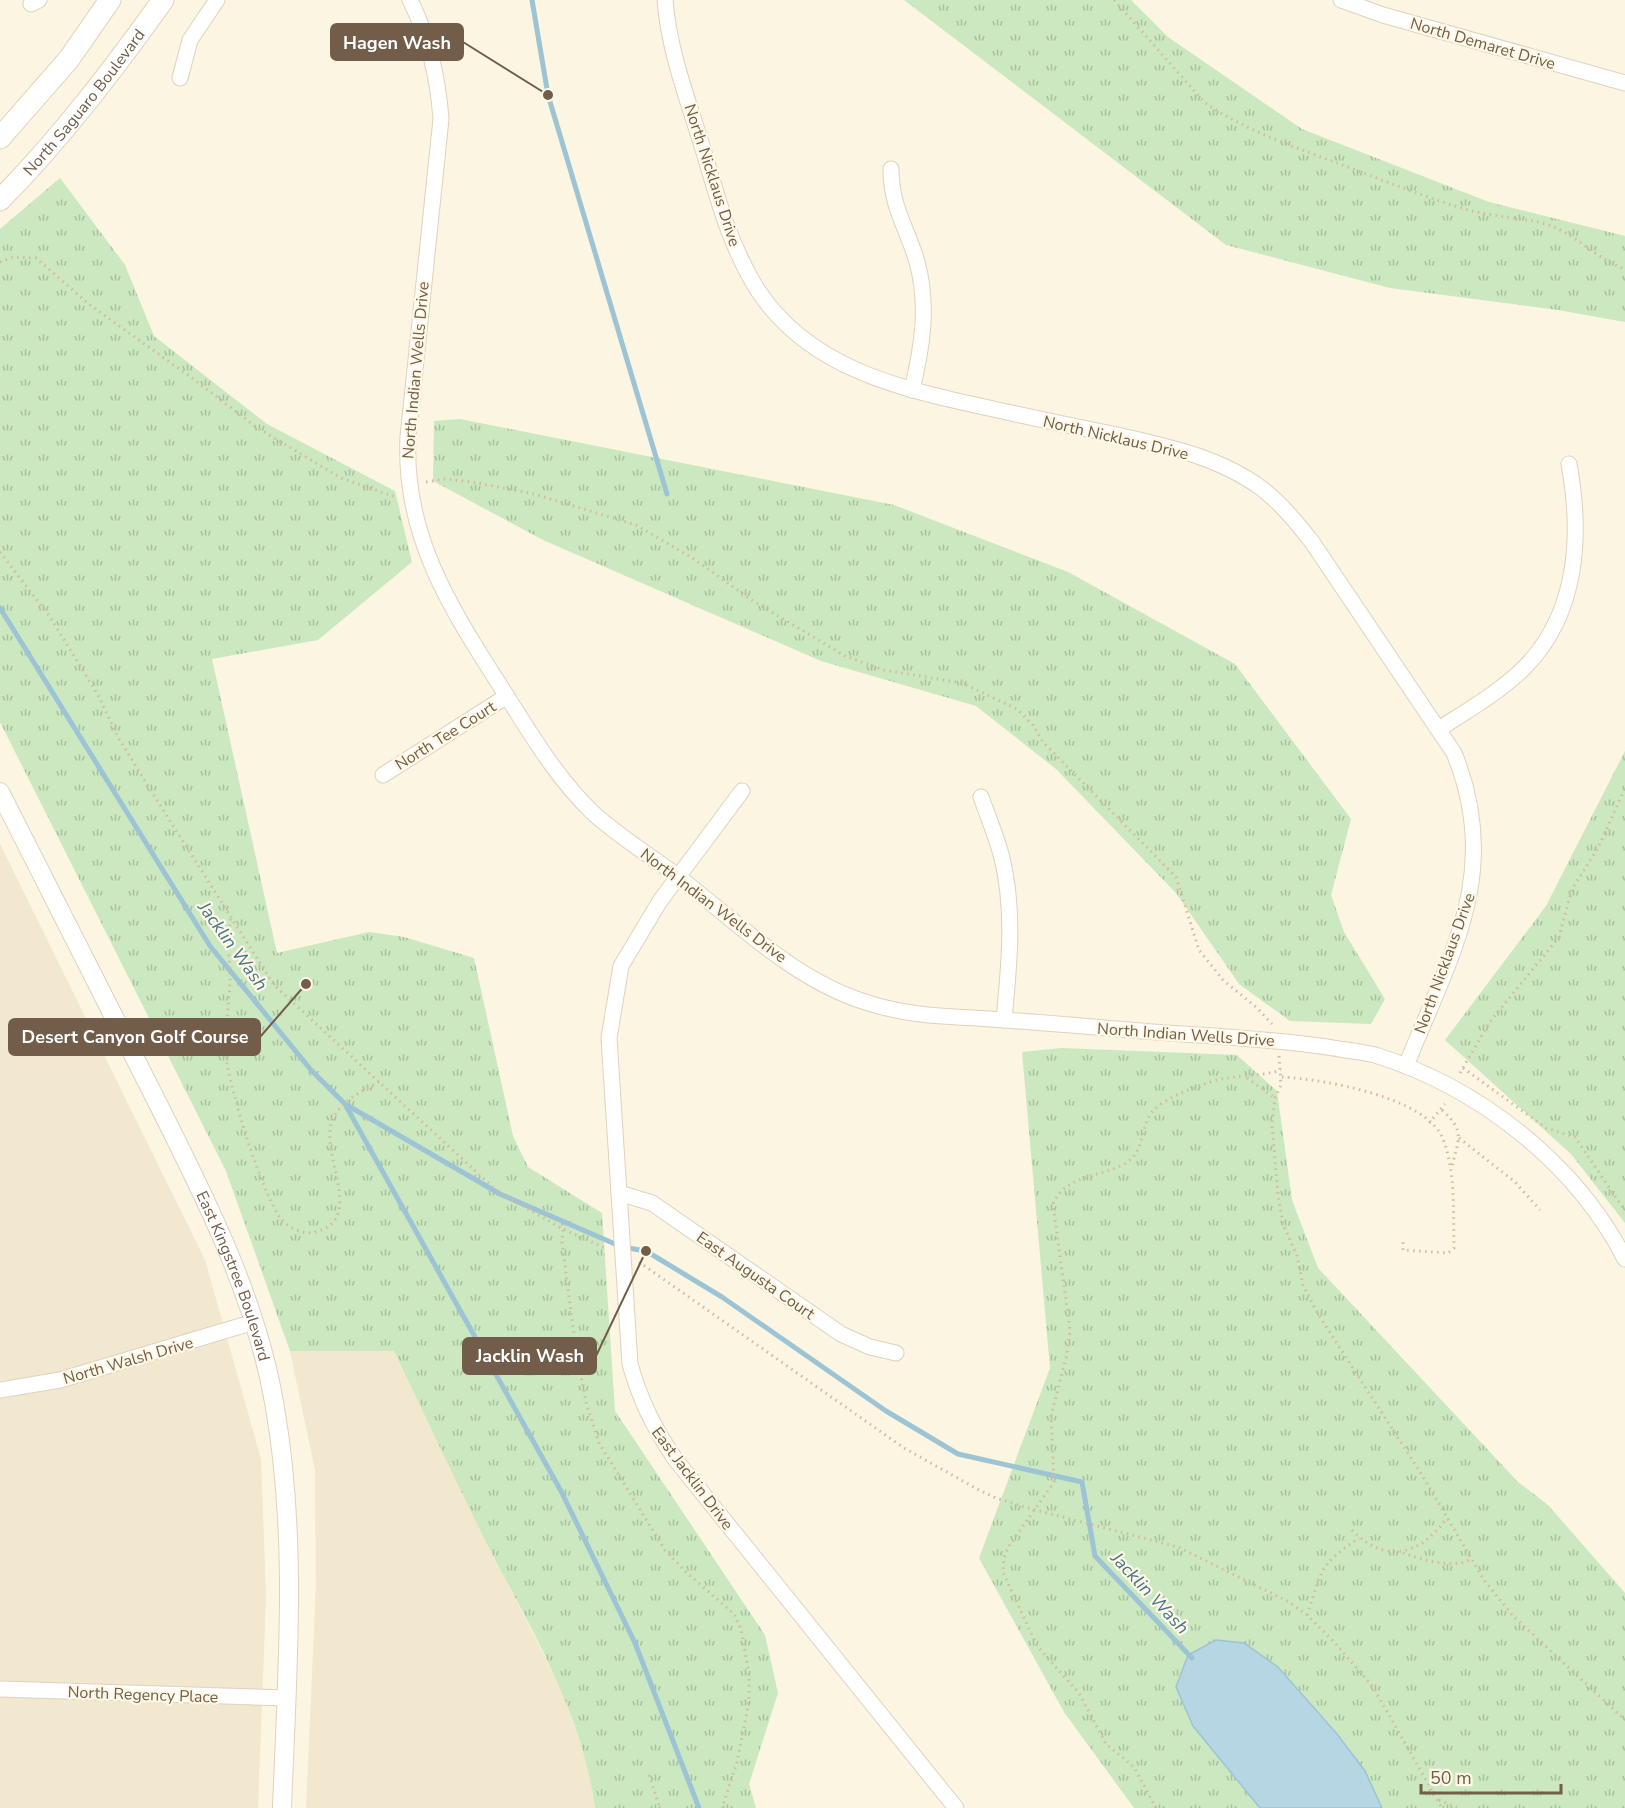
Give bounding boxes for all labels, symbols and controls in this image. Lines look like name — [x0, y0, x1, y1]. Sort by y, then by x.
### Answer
street label: North Demaret Drive — [1408, 13, 1558, 75]
callout: Hagen Wash — [331, 24, 463, 60]
street label: North Saguaro Boulevard — [18, 25, 150, 181]
text: Hagen Wash — [343, 31, 451, 55]
street label: North Nicklaus Drive — [679, 101, 745, 249]
street label: North Indian Wells Drive — [397, 280, 435, 460]
street label: North Nicklaus Drive — [1041, 411, 1191, 465]
street label: North Tee Court — [391, 696, 500, 776]
street label: North Indian Wells Drive — [636, 843, 791, 968]
street label: North Nicklaus Drive — [1409, 890, 1481, 1037]
water label: Jacklin Wash — [192, 896, 273, 995]
street label: North Indian Wells Drive — [1096, 1018, 1275, 1052]
callout: Desert Canyon Golf Course — [9, 1019, 260, 1055]
text: Desert Canyon Golf Course — [21, 1025, 249, 1049]
street label: East Kingstree Boulevard — [191, 1188, 275, 1364]
street label: East Augusta Court — [692, 1227, 819, 1325]
street label: North Walsh Drive — [61, 1332, 196, 1390]
callout: Jacklin Wash — [463, 1338, 596, 1374]
text: Jacklin Wash — [475, 1344, 584, 1368]
street label: East Jacklin Drive — [646, 1423, 738, 1535]
water label: Jacklin Wash — [1105, 1546, 1194, 1639]
street label: North Regency Place — [67, 1681, 219, 1709]
scale bar — [1421, 1757, 1560, 1795]
text: 50 m — [1430, 1766, 1472, 1790]

